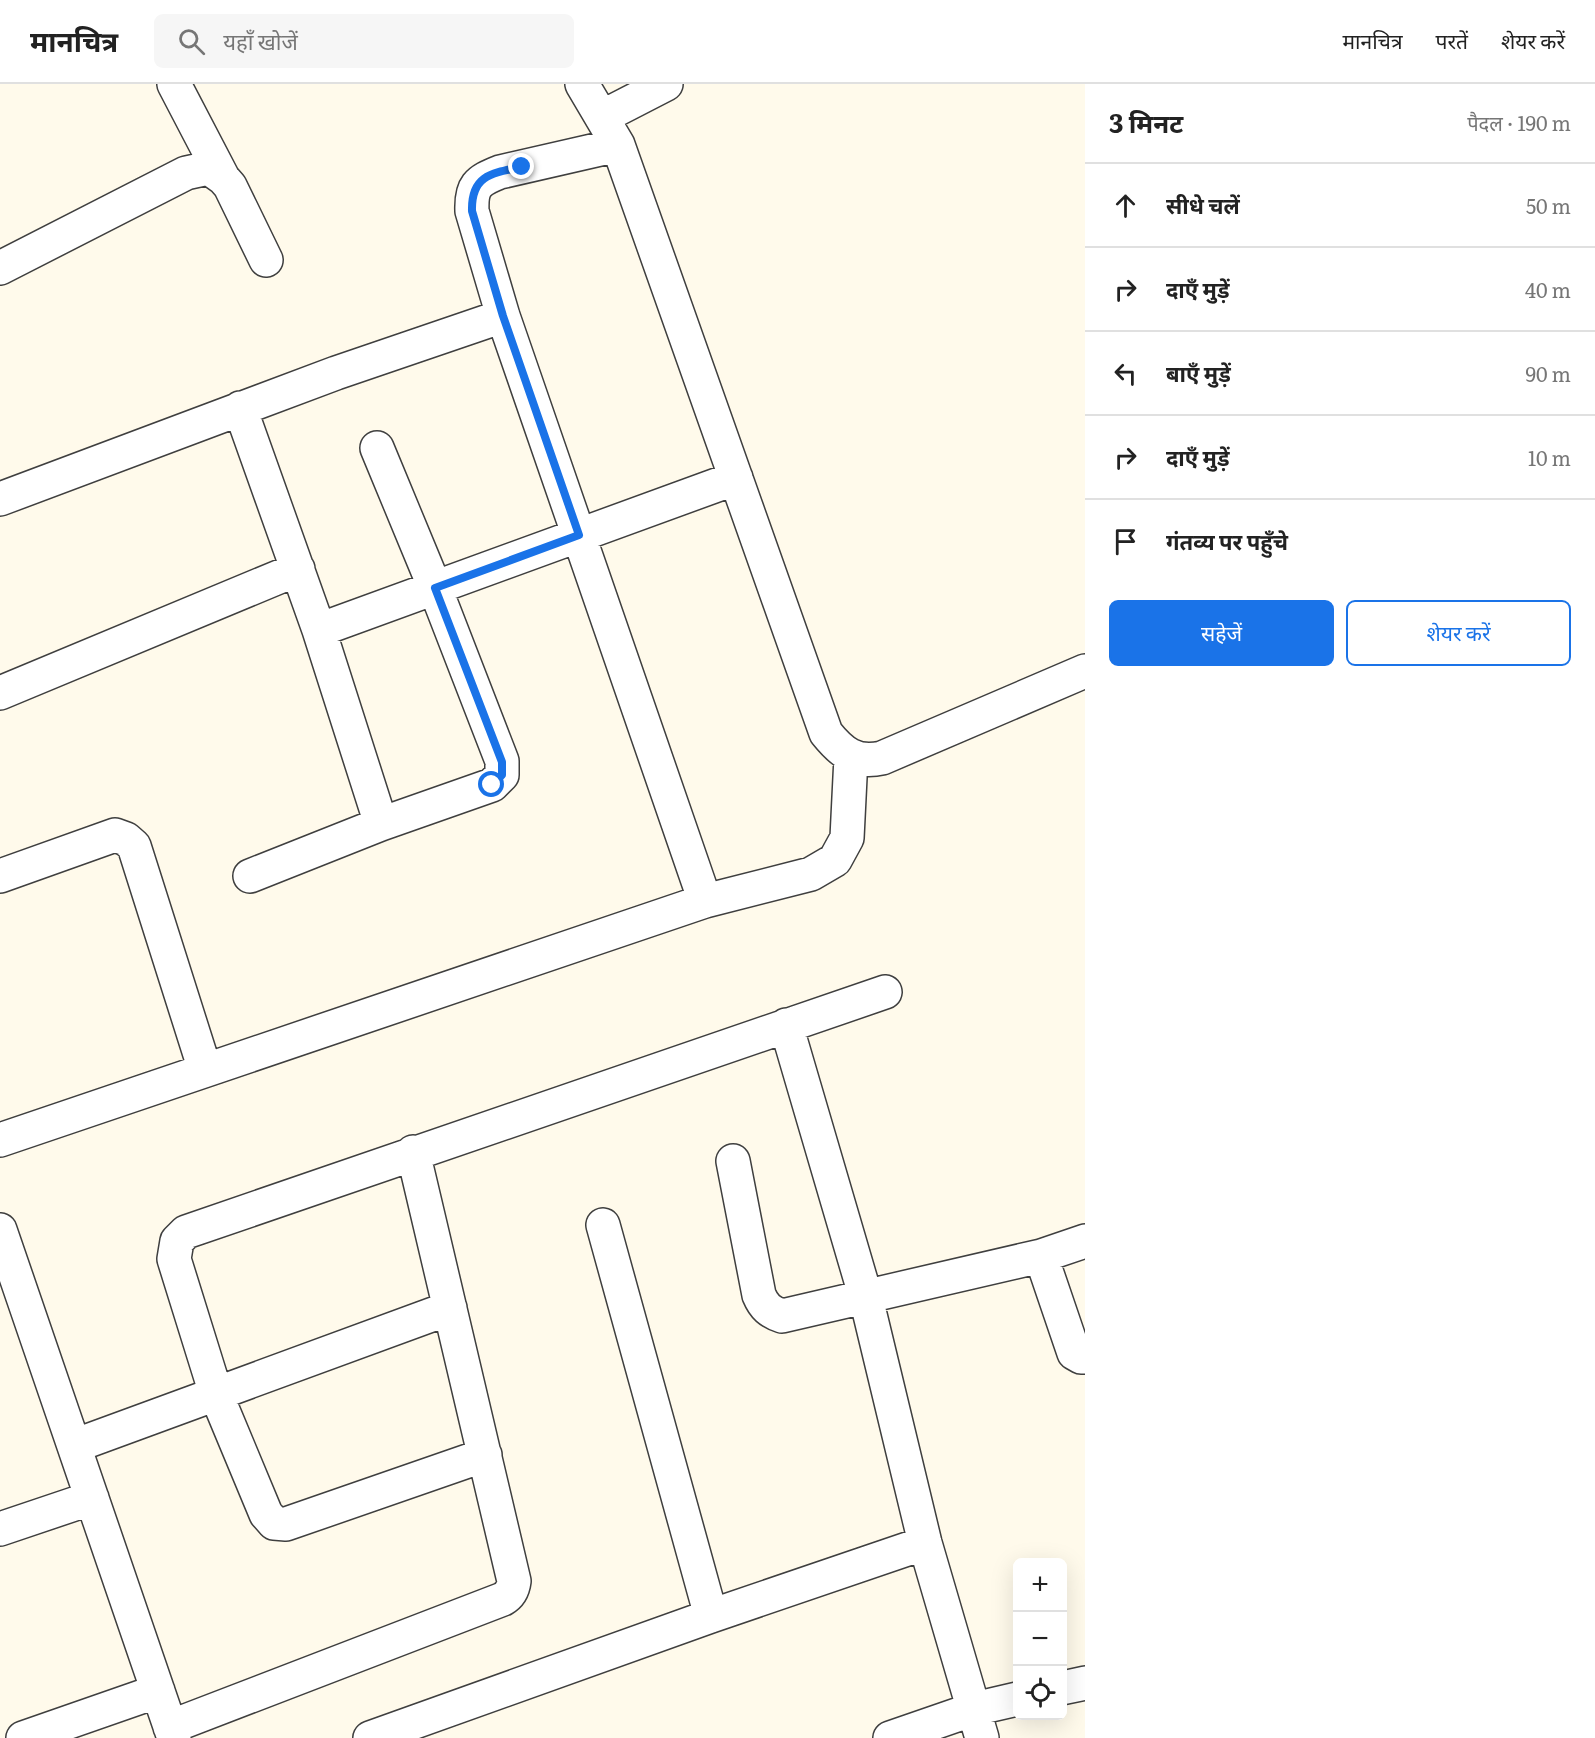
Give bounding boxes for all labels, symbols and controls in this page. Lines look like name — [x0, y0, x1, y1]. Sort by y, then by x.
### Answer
search box — [154, 14, 574, 68]
text: मानचित्र — [30, 19, 118, 61]
text: यहाँ खोजें — [223, 24, 298, 57]
text: मानचित्र — [1343, 24, 1403, 55]
text: परतें — [1436, 24, 1468, 55]
text: शेयर करें — [1501, 24, 1565, 55]
icon: search — [175, 25, 208, 58]
text: 3 मिनट — [1109, 102, 1183, 141]
text: पैदल · 190 m — [1467, 107, 1571, 137]
route end — [508, 153, 534, 179]
text: सीधे चलें — [1166, 188, 1240, 221]
icon: ahead — [1109, 189, 1142, 222]
text: 50 m — [1526, 190, 1571, 220]
text: दाएँ मुड़ें — [1166, 272, 1229, 305]
icon: right — [1109, 273, 1142, 306]
text: 40 m — [1525, 274, 1571, 304]
text: बाएँ मुड़ें — [1166, 356, 1231, 389]
icon: left — [1109, 357, 1142, 390]
text: 90 m — [1526, 358, 1571, 388]
text: दाएँ मुड़ें — [1166, 440, 1229, 473]
icon: right — [1109, 441, 1142, 474]
text: 10 m — [1528, 442, 1571, 472]
text: गंतव्य पर पहुँचे — [1166, 524, 1288, 557]
icon: arrive — [1109, 525, 1142, 558]
button: सहेजें — [1109, 600, 1334, 666]
button: शेयर करें — [1346, 600, 1571, 666]
route start — [478, 771, 504, 797]
map controls — [1013, 1558, 1067, 1720]
button: + — [1013, 1558, 1067, 1612]
button: − — [1013, 1612, 1067, 1666]
button: locate — [1013, 1666, 1067, 1720]

